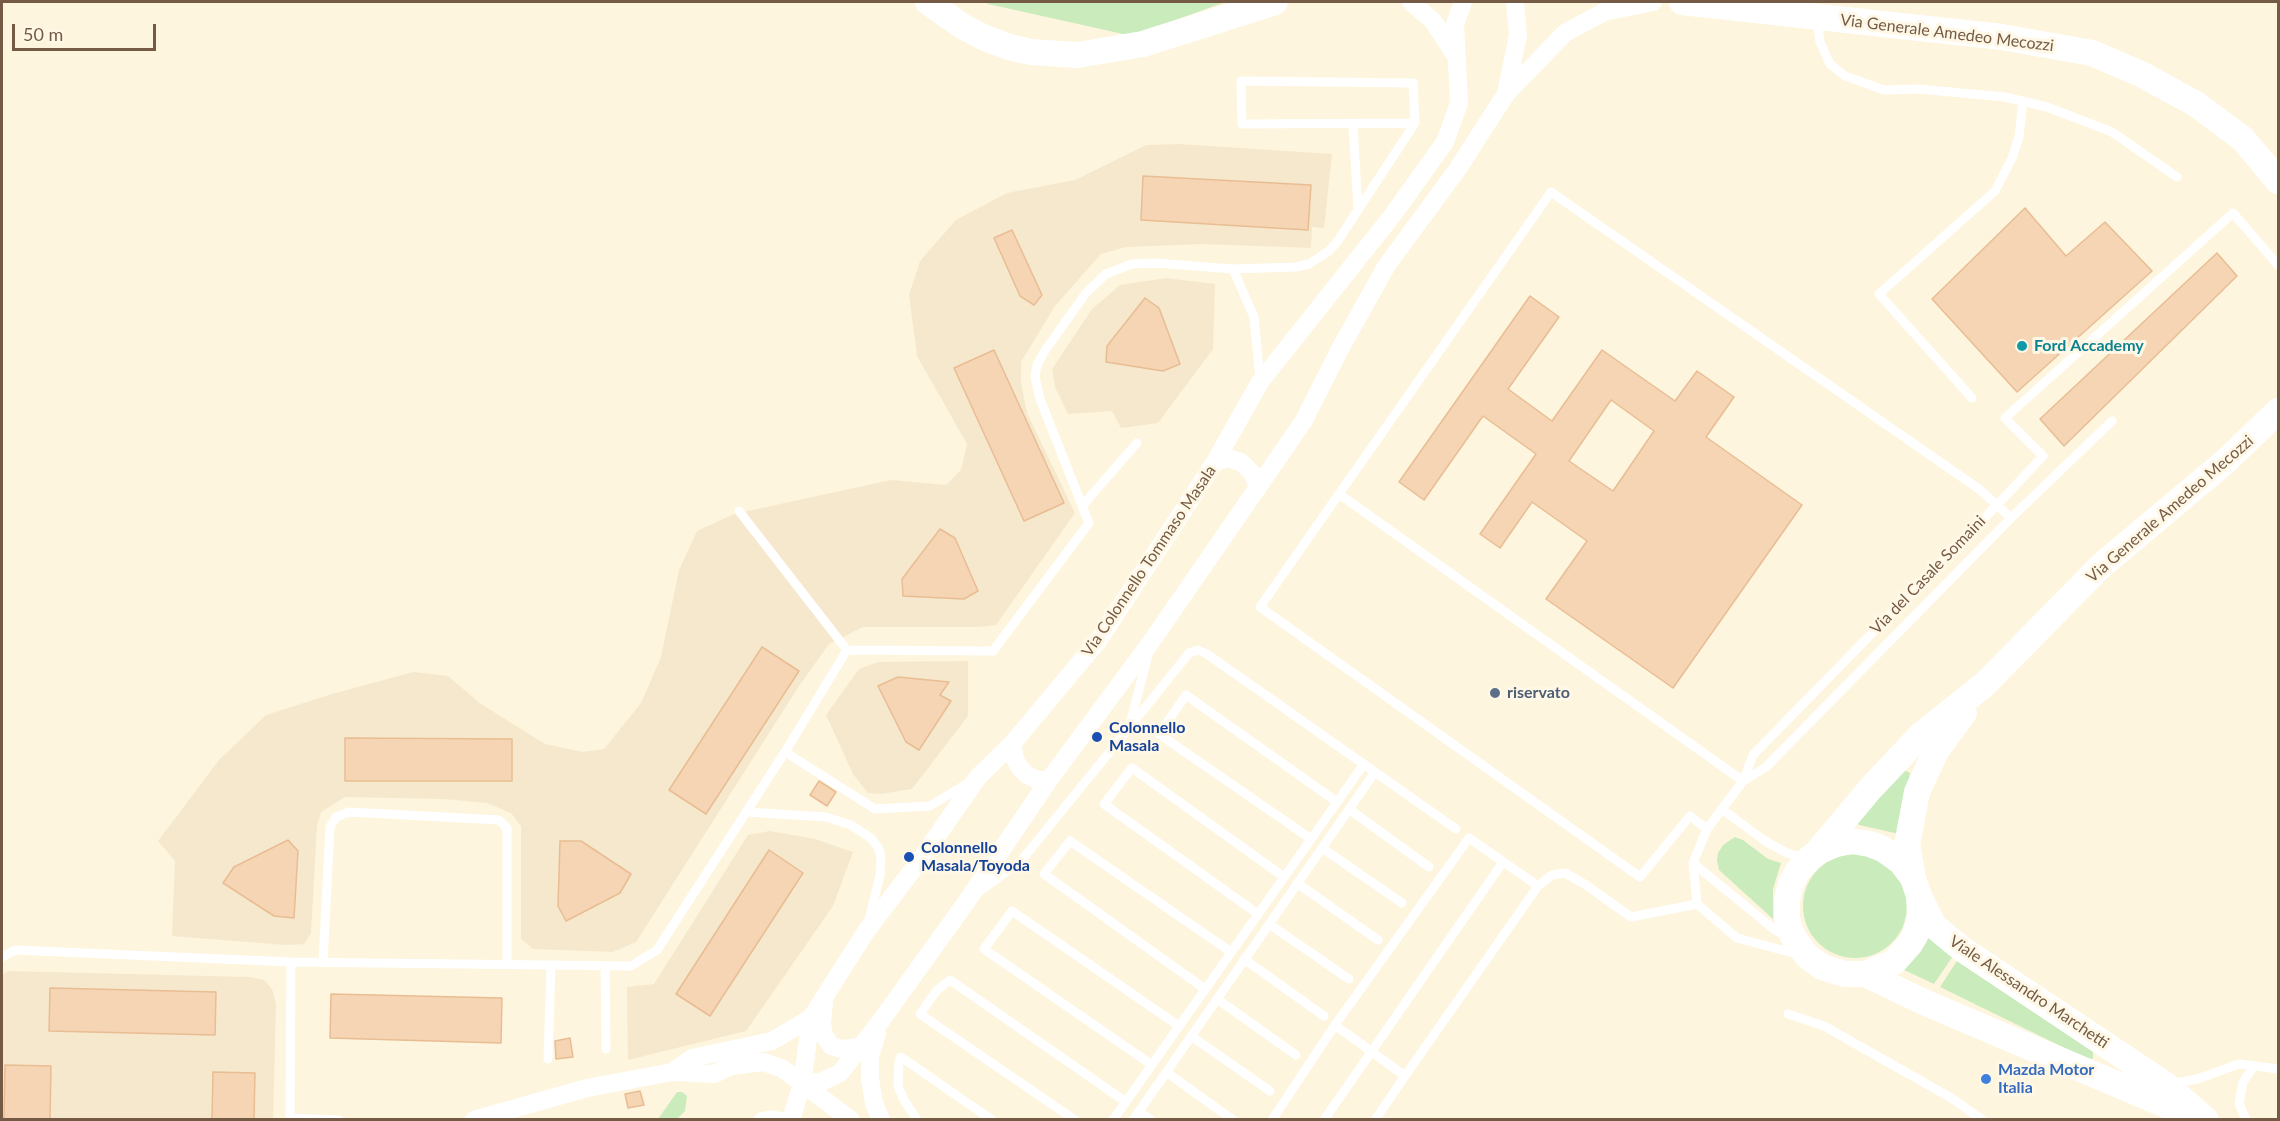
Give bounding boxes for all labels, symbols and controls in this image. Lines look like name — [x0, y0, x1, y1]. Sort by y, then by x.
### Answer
street label: Via Generale Amedeo Mecozzi — [1839, 10, 2055, 56]
scale bar — [15, 12, 159, 50]
text: 50 m — [23, 23, 63, 45]
place label: Ford Accademy — [2034, 336, 2144, 356]
marker: Ford Accademy — [2015, 339, 2029, 353]
street label: Via Generale Amedeo Mecozzi — [2083, 431, 2257, 587]
street label: Via Colonnello Tommaso Masala — [1078, 462, 1220, 660]
street label: Via del Casale Somaini — [1866, 512, 1990, 638]
place label: riservato — [1507, 683, 1570, 703]
marker: riservato — [1488, 686, 1502, 700]
place label: Colonnello Masala — [1109, 718, 1186, 756]
marker: Colonnello Masala — [1090, 730, 1104, 744]
place label: Colonnello Masala/Toyoda — [921, 838, 1030, 876]
marker: Colonnello Masala/Toyoda — [902, 850, 916, 864]
street label: Viale Alessandro Marchetti — [1946, 931, 2112, 1053]
place label: Mazda Motor Italia — [1998, 1060, 2094, 1098]
marker: Mazda Motor Italia — [1979, 1072, 1993, 1086]

